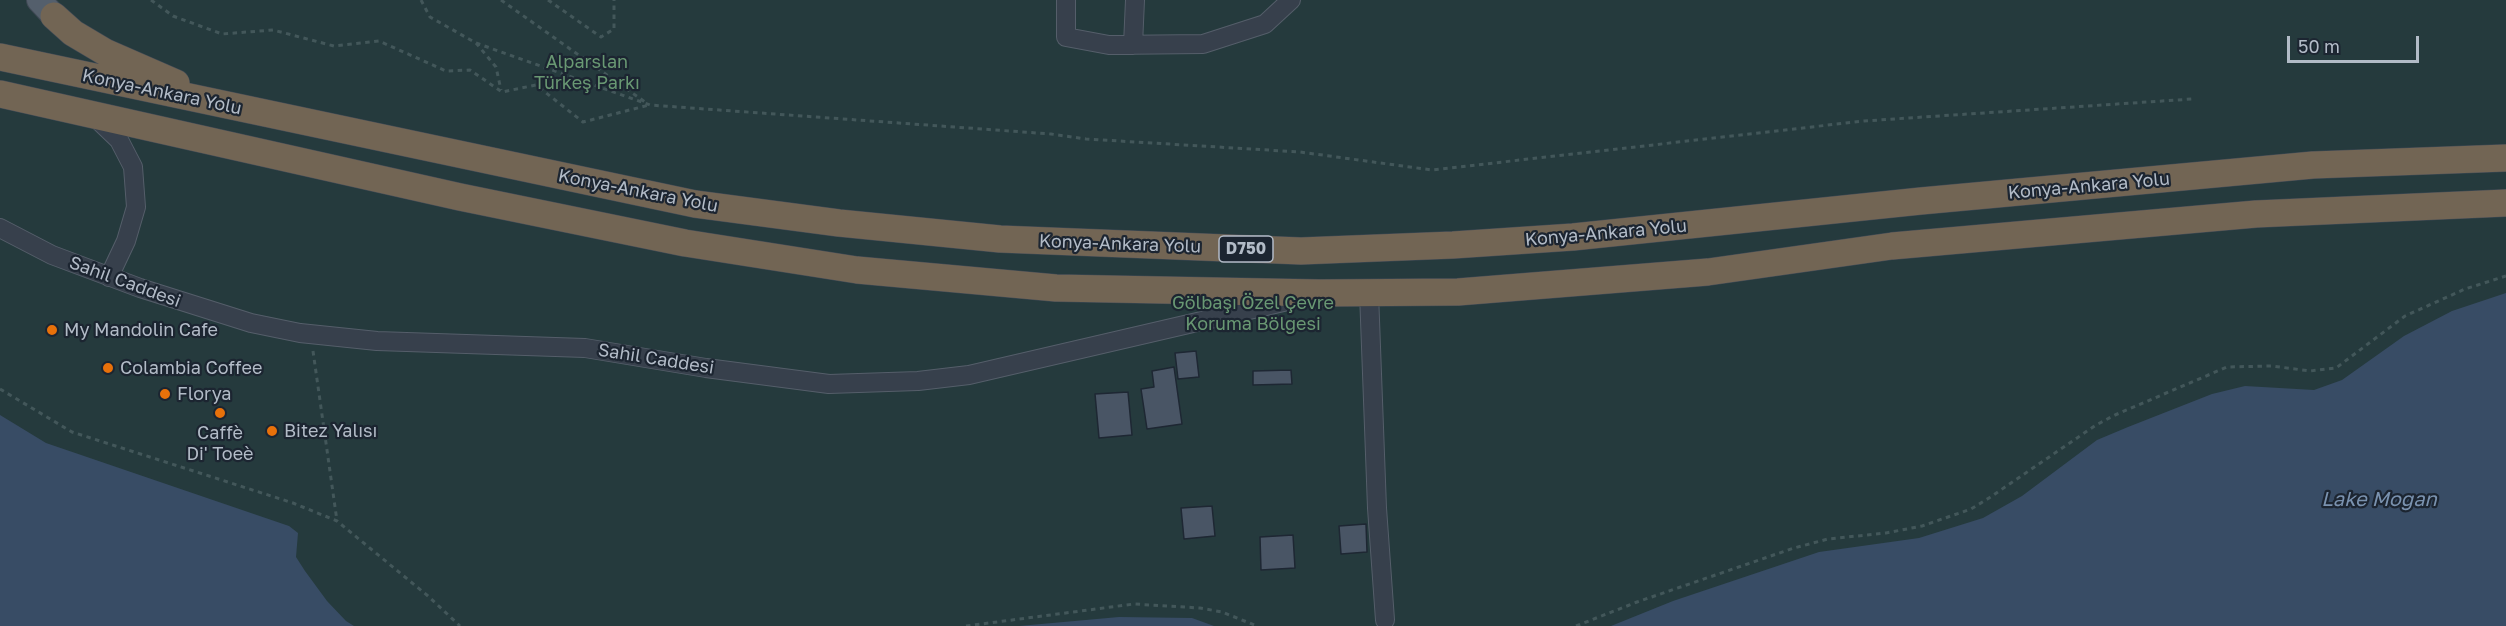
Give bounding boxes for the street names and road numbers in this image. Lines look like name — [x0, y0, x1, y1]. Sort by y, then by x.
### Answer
street label: Konya-Ankara Yolu — [80, 65, 244, 119]
street label: Konya-Ankara Yolu — [556, 165, 720, 217]
street label: Konya-Ankara Yolu — [2007, 168, 2171, 204]
street label: Konya-Ankara Yolu — [1524, 215, 1688, 251]
street label: Konya-Ankara Yolu — [1038, 230, 1202, 258]
road number: D750 — [1219, 236, 1273, 262]
street label: Sahil Caddesi — [66, 252, 184, 312]
street label: Sahil Caddesi — [596, 339, 716, 379]

